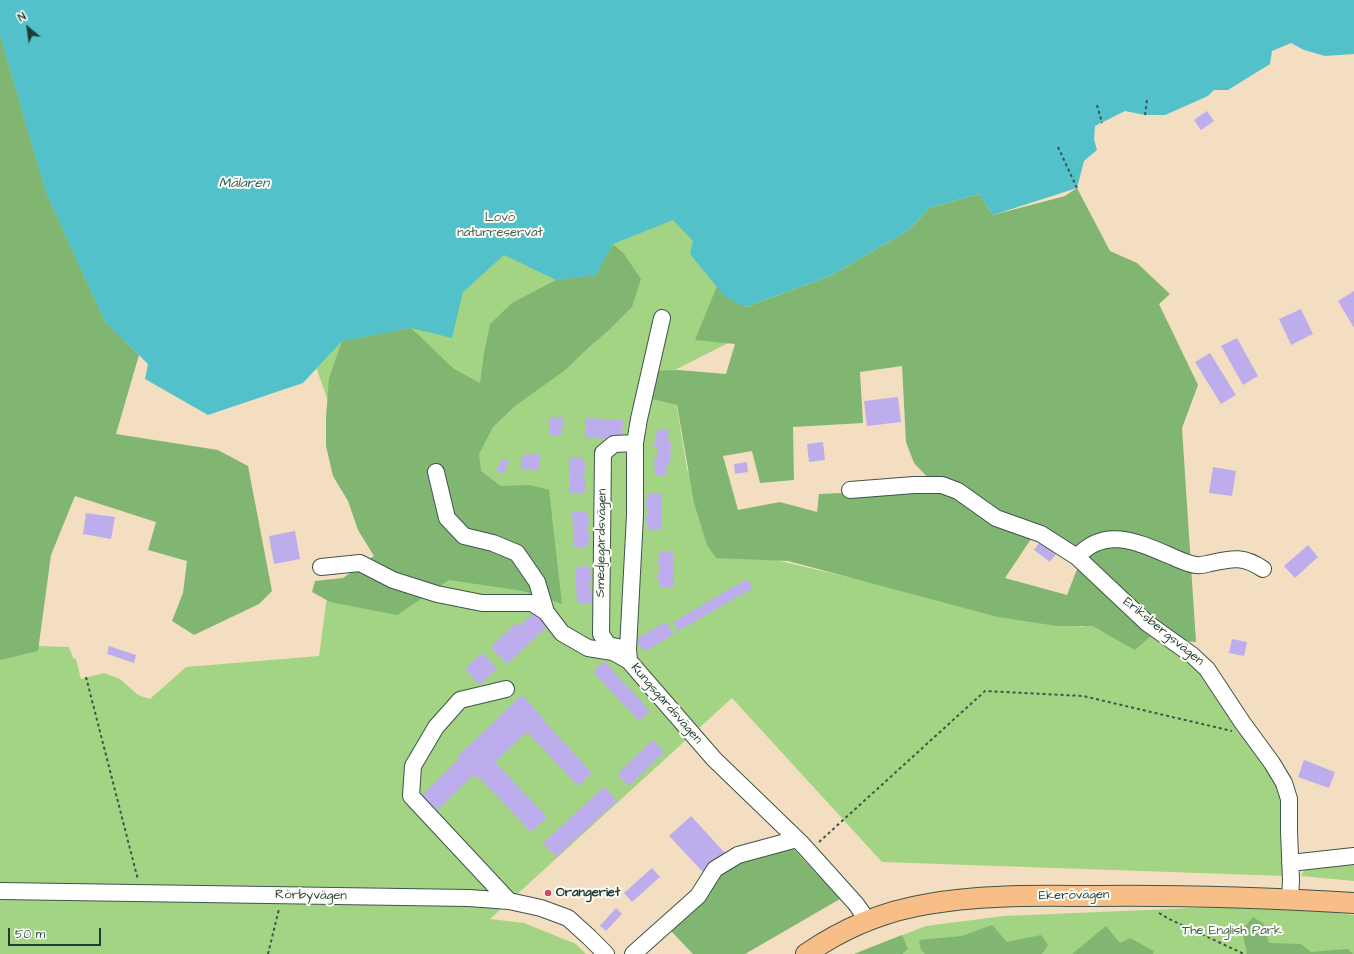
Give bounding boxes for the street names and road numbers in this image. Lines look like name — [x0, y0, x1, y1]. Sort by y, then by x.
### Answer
street label: Smedjegårdsvägen — [593, 488, 611, 598]
street label: Eriksbergsvägen — [1119, 595, 1207, 669]
street label: Kungsgårdsvägen — [627, 661, 705, 747]
street label: Rörbyvägen — [275, 888, 347, 904]
street label: Ekerövägen — [1038, 888, 1110, 904]

